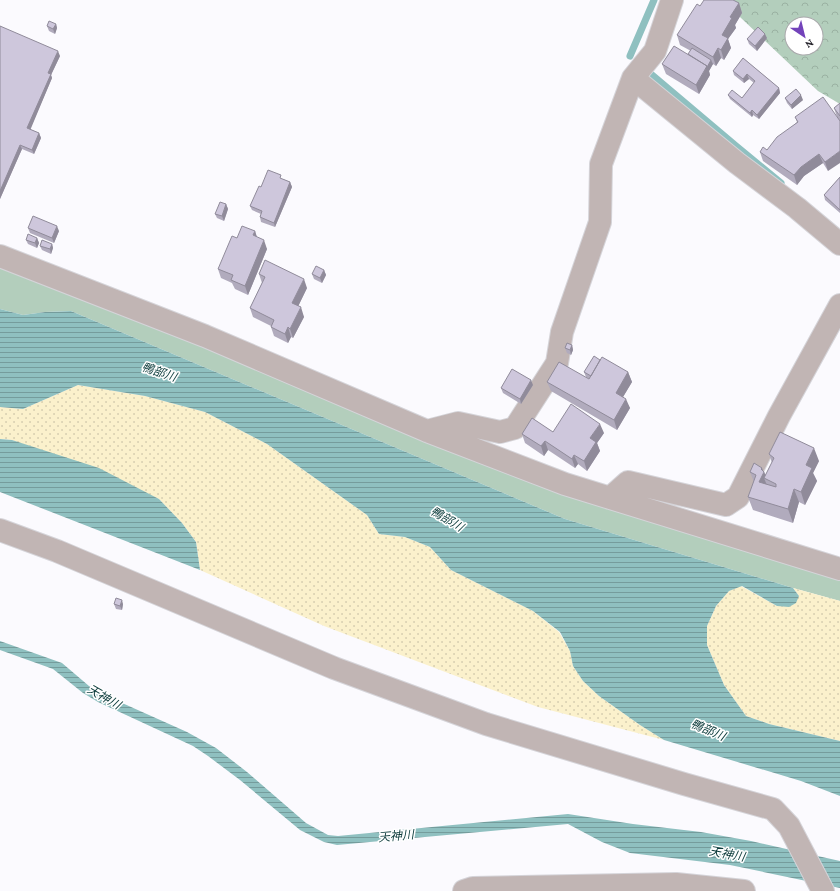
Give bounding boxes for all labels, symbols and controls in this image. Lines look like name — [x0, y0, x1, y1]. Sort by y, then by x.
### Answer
north arrow — [784, 16, 824, 56]
text: N — [803, 37, 816, 52]
water label: 鴨部川 — [140, 360, 180, 385]
water label: 鴨部川 — [428, 504, 468, 535]
water label: 天神川 — [85, 682, 125, 713]
water label: 鴨部川 — [689, 717, 729, 744]
water label: 天神川 — [377, 827, 417, 845]
water label: 天神川 — [708, 844, 748, 864]

